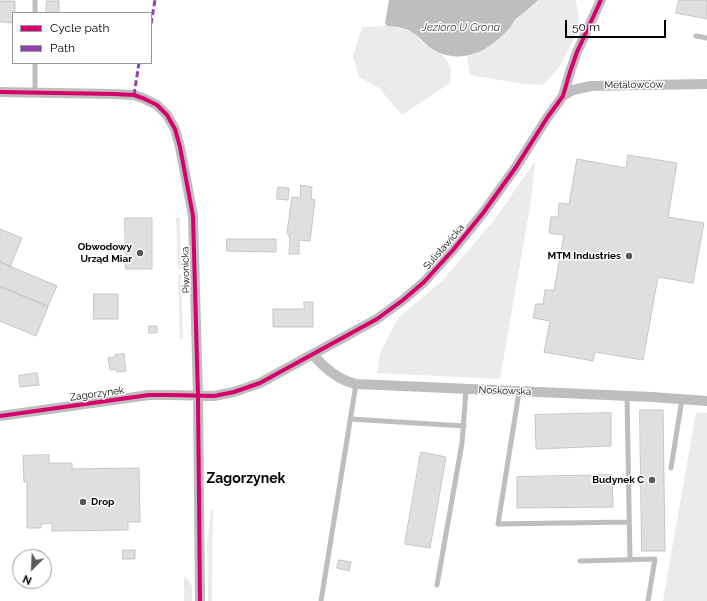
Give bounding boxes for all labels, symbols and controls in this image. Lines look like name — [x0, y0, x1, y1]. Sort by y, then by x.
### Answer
legend — [12, 12, 152, 64]
scale bar — [567, 12, 668, 38]
text: 50 m — [572, 20, 600, 34]
text: Cycle path — [50, 21, 109, 35]
water label: Jezioro U Grona — [422, 21, 500, 35]
text: Path — [50, 41, 75, 55]
street label: Metalowców — [604, 78, 664, 92]
street label: Sulisławicka — [421, 222, 467, 272]
place label: Obwodowy Urząd Miar — [78, 241, 132, 264]
street label: Piwonicka — [179, 247, 193, 293]
marker: Obwodowy Urząd Miar — [135, 248, 145, 258]
place label: MTM Industries — [547, 250, 621, 262]
marker: MTM Industries — [624, 251, 634, 261]
street label: Zagorzynek — [69, 384, 125, 404]
street label: Noskowska — [478, 384, 532, 398]
district label: Zagorzynek — [207, 471, 285, 487]
place label: Budynek C — [592, 474, 644, 486]
marker: Budynek C — [647, 475, 657, 485]
place label: Drop — [91, 496, 114, 508]
marker: Drop — [78, 497, 88, 507]
north arrow — [12, 549, 52, 589]
text: N — [21, 572, 34, 587]

